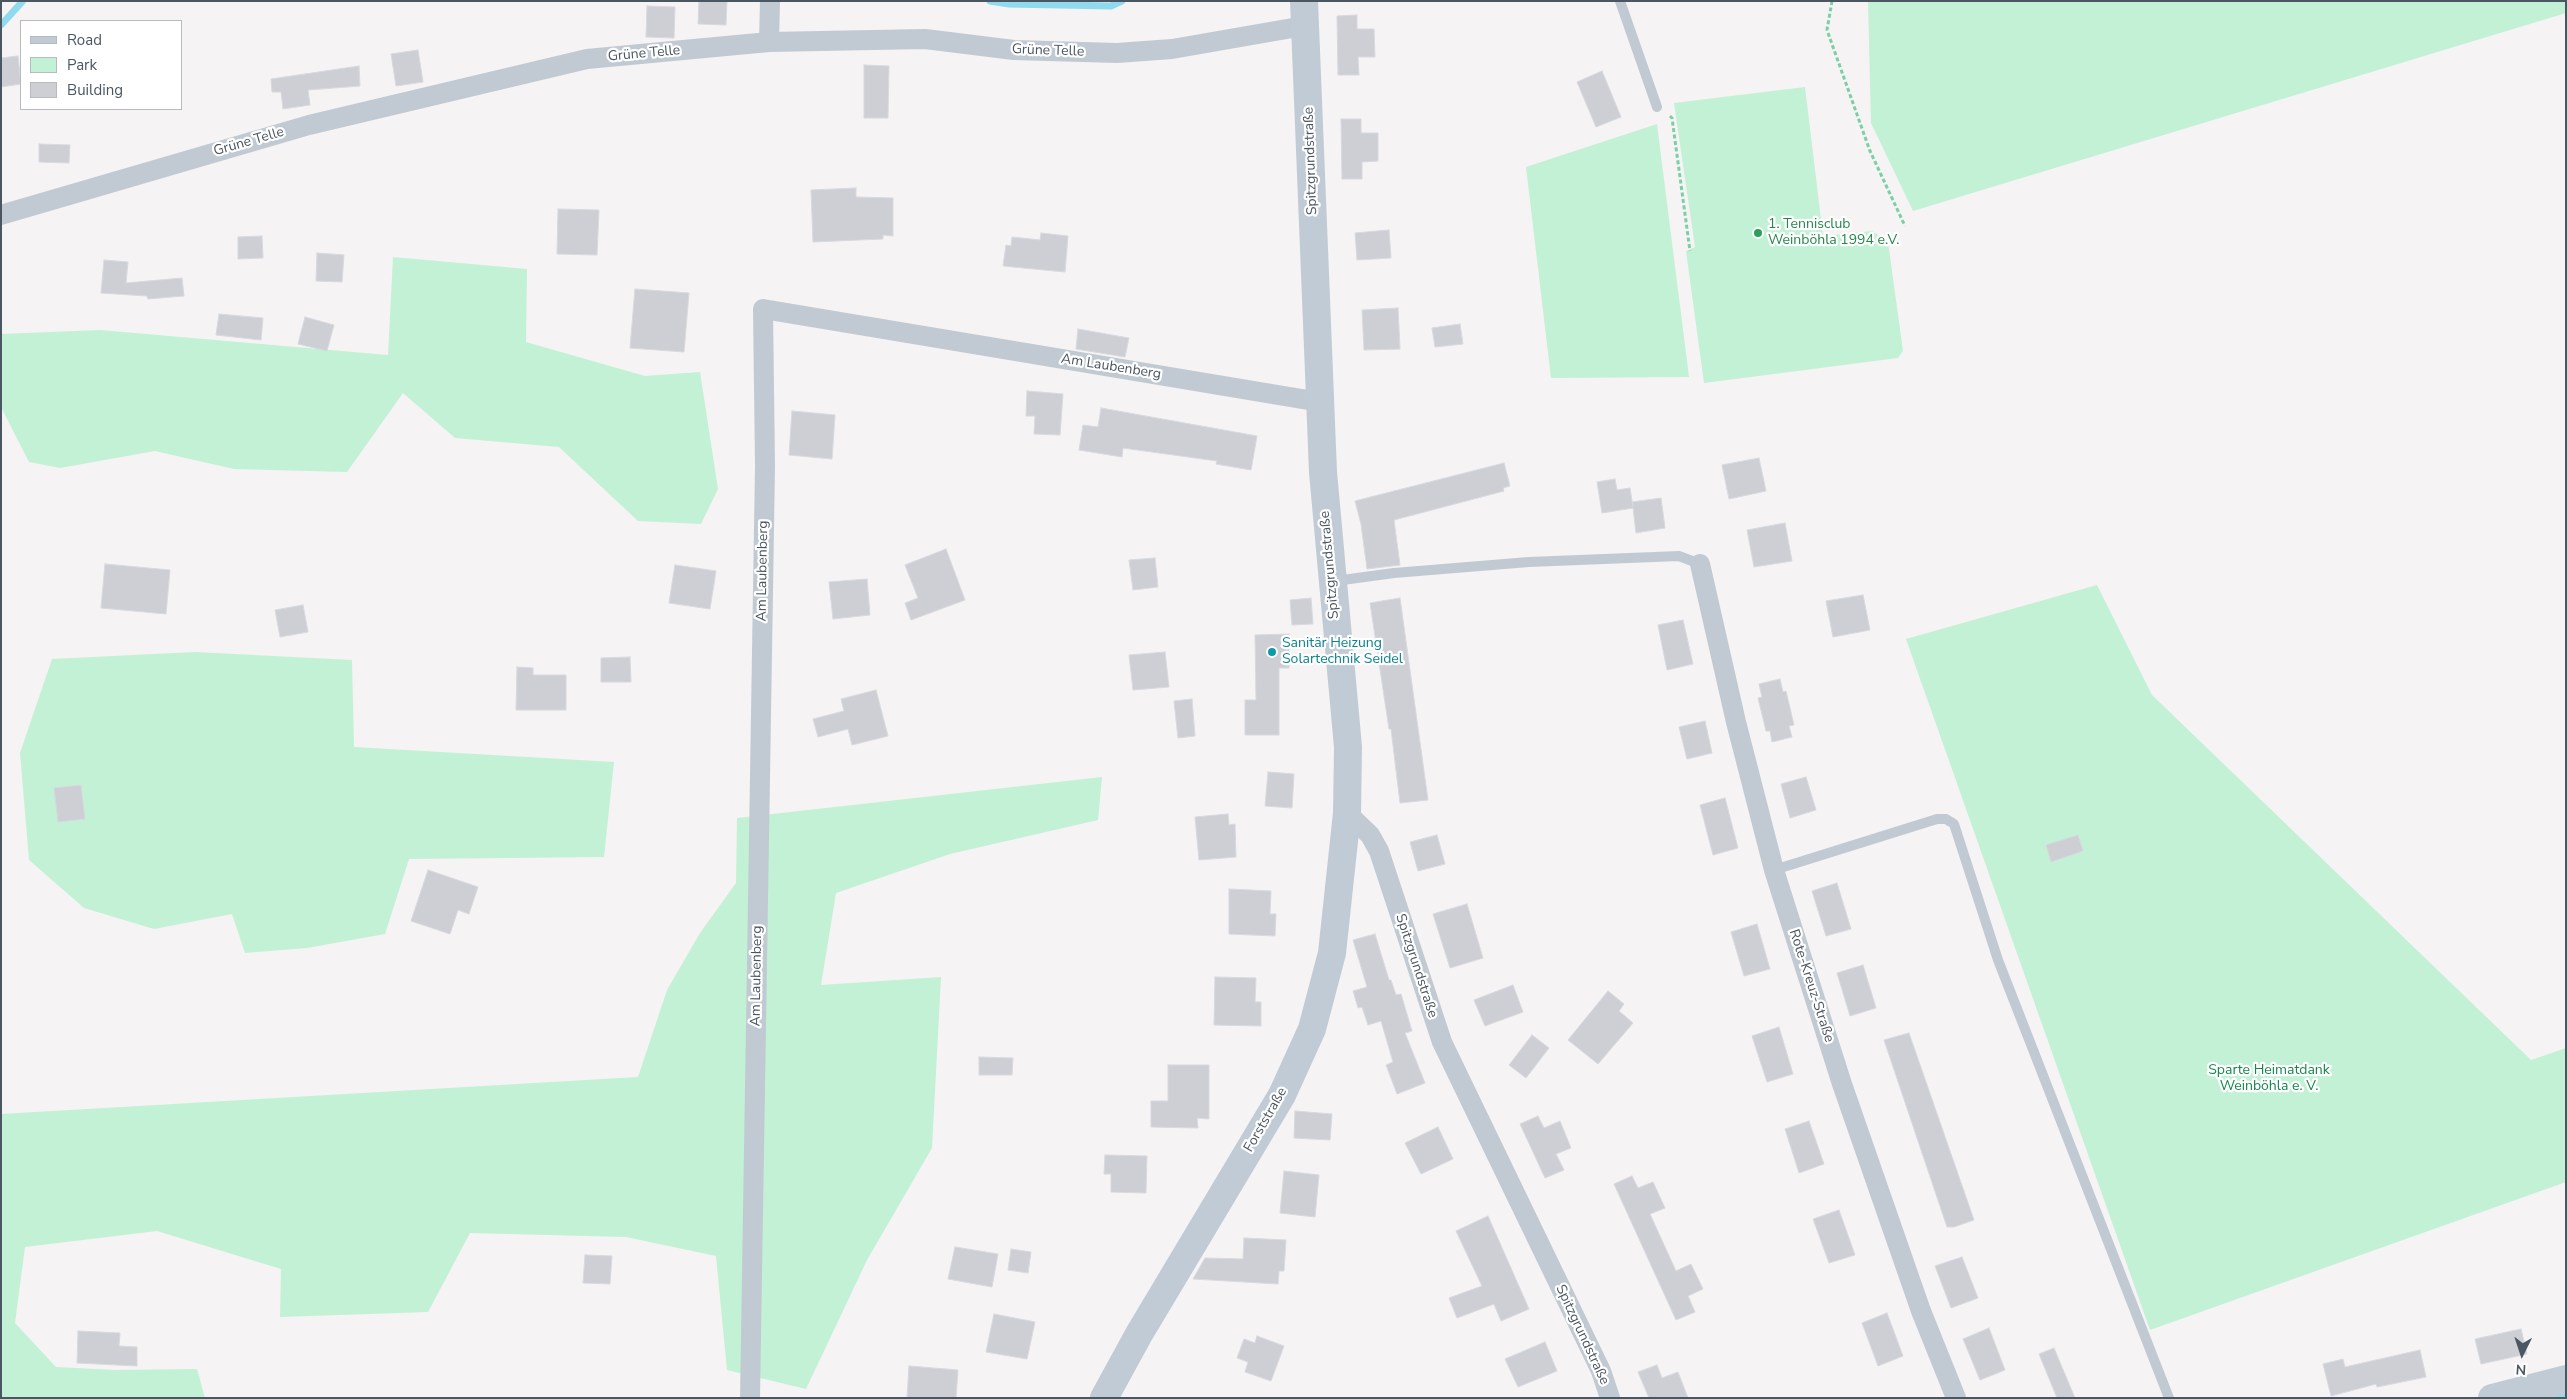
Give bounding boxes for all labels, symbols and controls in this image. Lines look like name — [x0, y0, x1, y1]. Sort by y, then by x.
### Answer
legend — [20, 20, 182, 110]
text: Road — [67, 30, 102, 50]
street label: Grüne Telle — [1011, 41, 1085, 61]
street label: Grüne Telle — [607, 42, 681, 66]
text: Park — [67, 55, 97, 75]
text: Building — [67, 80, 123, 100]
street label: Spitzgrundstraße — [1301, 107, 1321, 215]
street label: Grüne Telle — [212, 124, 286, 160]
place label: 1. Tennisclub Weinböhla 1994 e.V. — [1768, 217, 1900, 250]
marker: 1. Tennisclub Weinböhla 1994 e.V. — [1752, 227, 1764, 239]
street label: Am Laubenberg — [1060, 351, 1162, 383]
street label: Spitzgrundstraße — [1317, 510, 1343, 620]
street label: Am Laubenberg — [754, 520, 772, 622]
place label: Sanitär Heizung Solartechnik Seidel — [1282, 636, 1403, 669]
marker: Sanitär Heizung Solartechnik Seidel — [1266, 646, 1278, 658]
street label: Spitzgrundstraße — [1391, 912, 1441, 1020]
street label: Am Laubenberg — [748, 925, 766, 1027]
street label: Rote-Kreuz-Straße — [1785, 927, 1837, 1045]
park label: Sparte Heimatdank Weinböhla e. V. — [2208, 1063, 2330, 1096]
street label: Forststraße — [1241, 1085, 1291, 1155]
street label: Spitzgrundstraße — [1551, 1282, 1613, 1388]
north arrow — [2497, 1329, 2547, 1379]
text: N — [2515, 1360, 2527, 1379]

